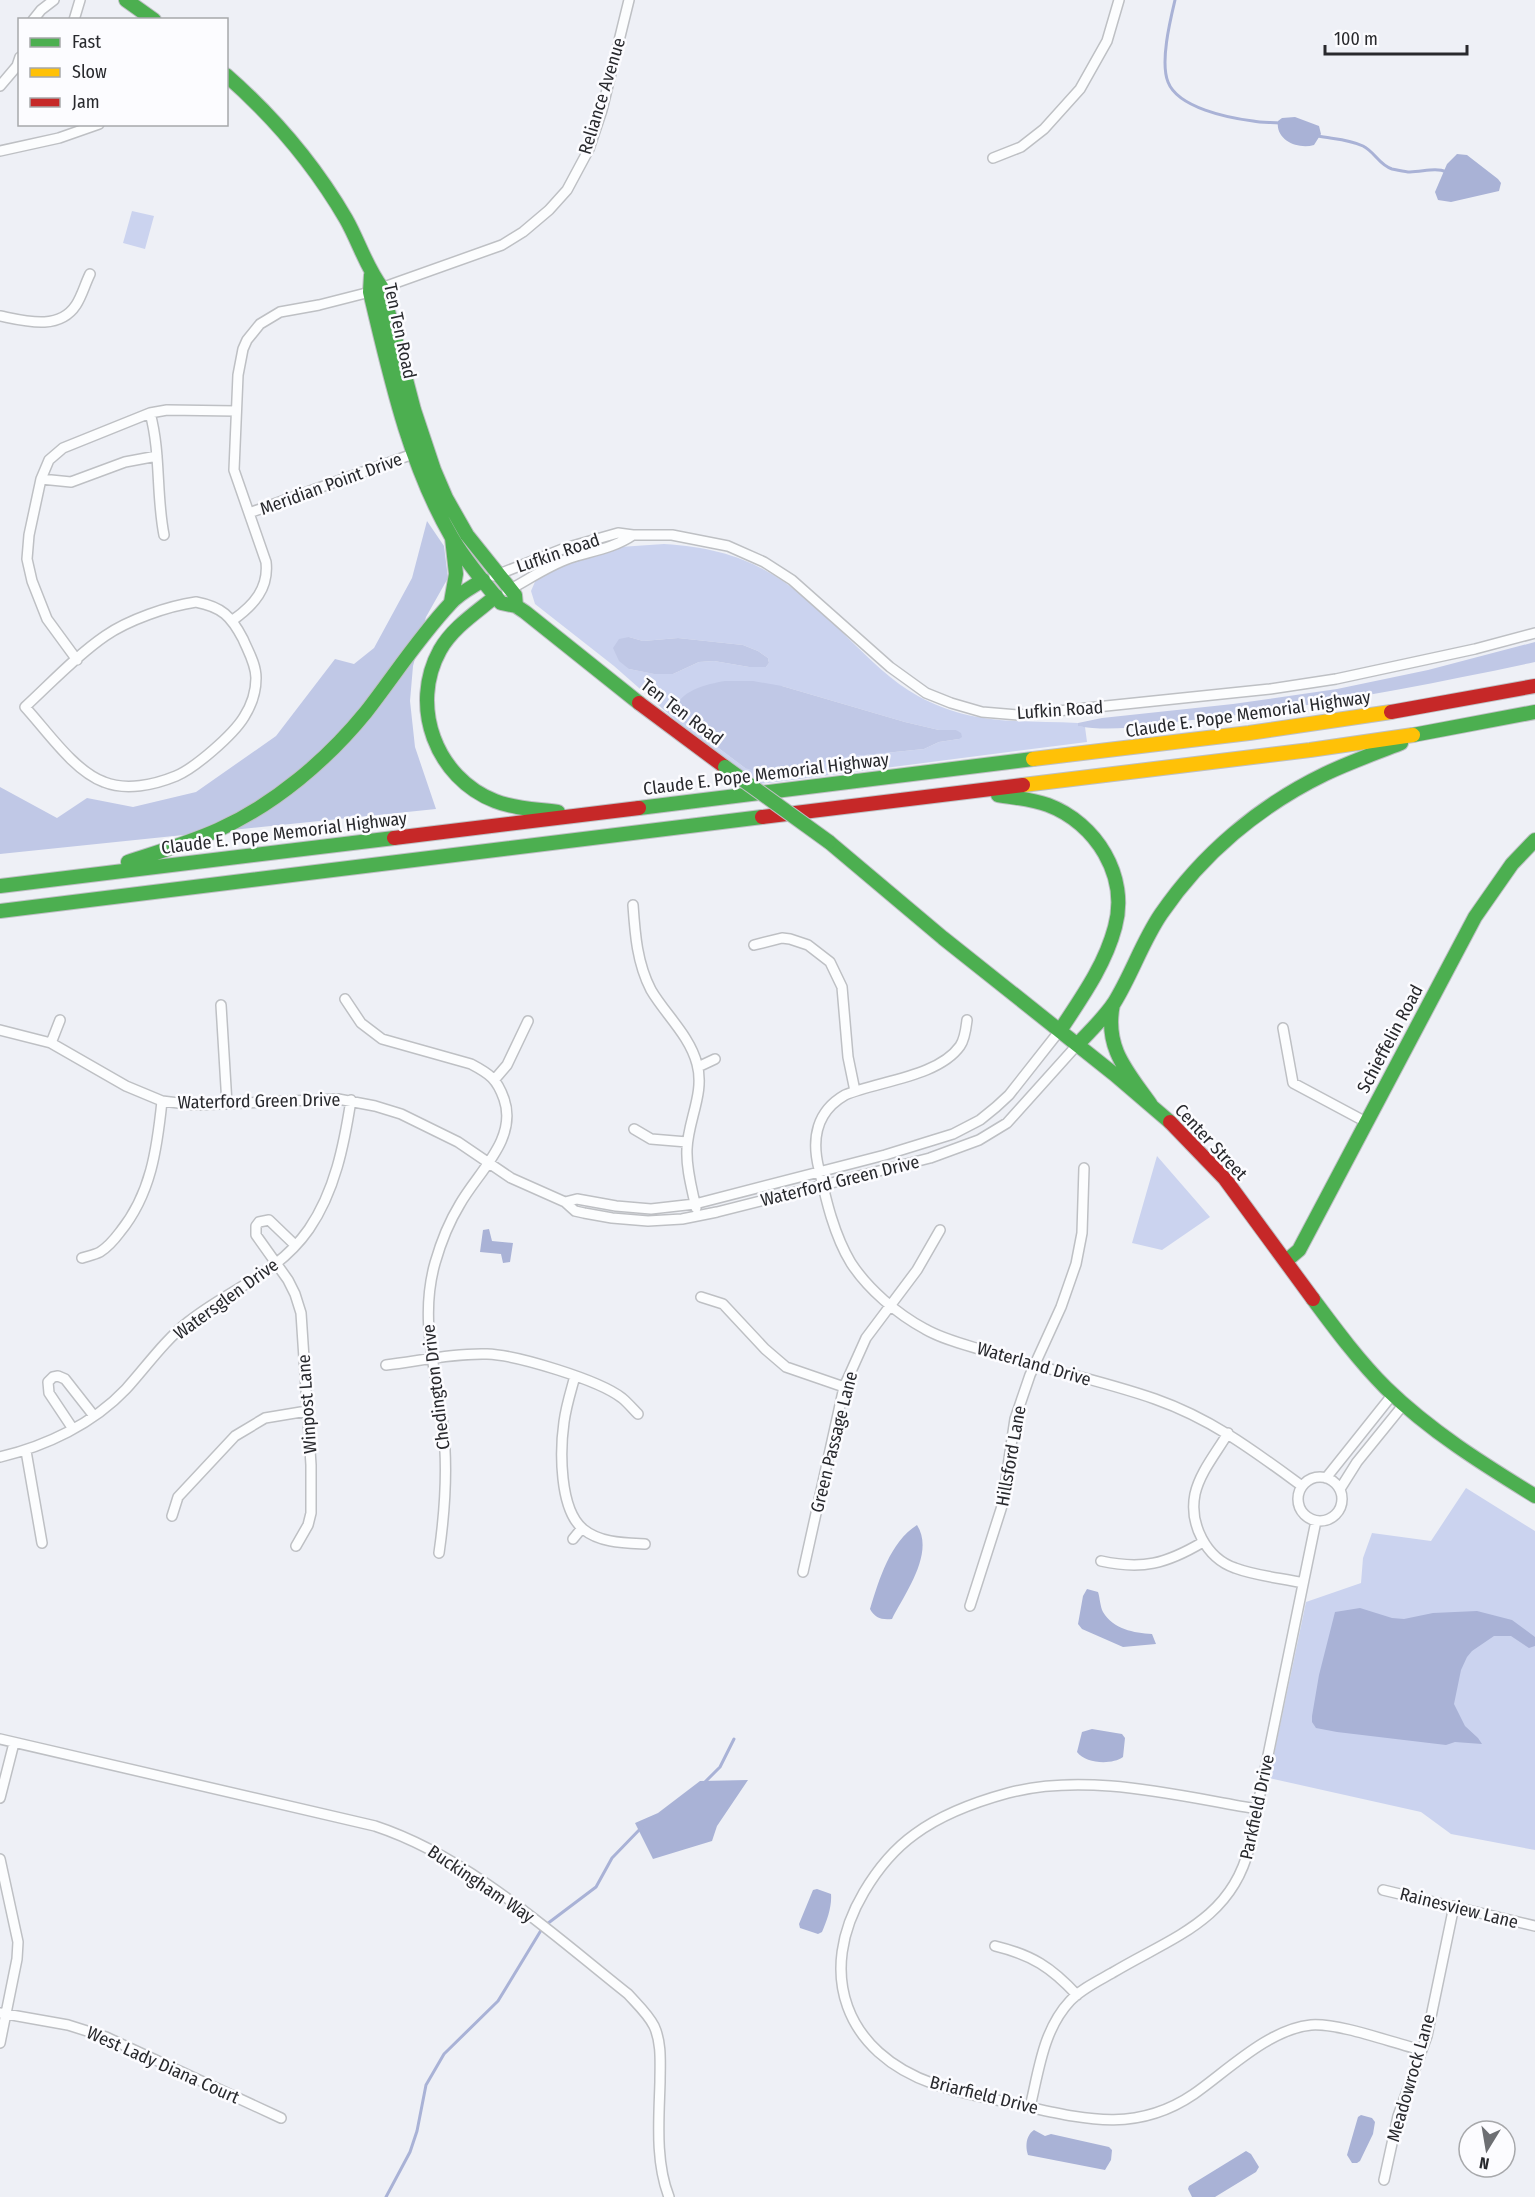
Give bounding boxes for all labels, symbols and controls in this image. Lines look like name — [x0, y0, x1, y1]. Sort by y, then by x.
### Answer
legend — [18, 18, 228, 126]
scale bar — [1325, 18, 1468, 56]
text: 100 m — [1334, 28, 1378, 50]
text: Fast — [72, 31, 101, 53]
street label: Reliance Avenue — [574, 35, 630, 157]
text: Slow — [72, 61, 107, 83]
text: Jam — [72, 91, 100, 113]
street label: Ten Ten Road — [379, 281, 421, 381]
street label: Meridian Point Drive — [257, 448, 405, 520]
street label: Lufkin Road — [513, 529, 603, 577]
street label: Ten Ten Road — [637, 674, 727, 750]
street label: Claude E. Pope Memorial Highway — [1124, 686, 1372, 742]
street label: Lufkin Road — [1016, 696, 1104, 724]
street label: Claude E. Pope Memorial Highway — [642, 748, 890, 800]
street label: Claude E. Pope Memorial Highway — [160, 807, 408, 859]
street label: Schieffelin Road — [1352, 981, 1428, 1097]
street label: Waterford Green Drive — [177, 1089, 341, 1113]
street label: Center Street — [1170, 1099, 1252, 1185]
street label: Waterford Green Drive — [758, 1151, 922, 1211]
street label: Watersglen Drive — [169, 1254, 283, 1344]
street label: Chedington Drive — [417, 1323, 455, 1451]
street label: Waterland Drive — [974, 1337, 1094, 1391]
street label: Winpost Lane — [293, 1354, 321, 1454]
street label: Green Passage Lane — [806, 1369, 862, 1515]
street label: Hillsford Lane — [991, 1404, 1031, 1508]
street label: Parkfield Drive — [1235, 1752, 1279, 1862]
street label: Buckingham Way — [424, 1840, 538, 1928]
street label: Rainesview Lane — [1397, 1883, 1521, 1933]
street label: Meadowrock Lane — [1382, 2011, 1440, 2144]
street label: West Lady Diana Court — [83, 2021, 243, 2109]
street label: Briarfield Drive — [928, 2071, 1040, 2119]
north arrow — [1457, 2119, 1517, 2179]
text: N — [1478, 2153, 1491, 2173]

